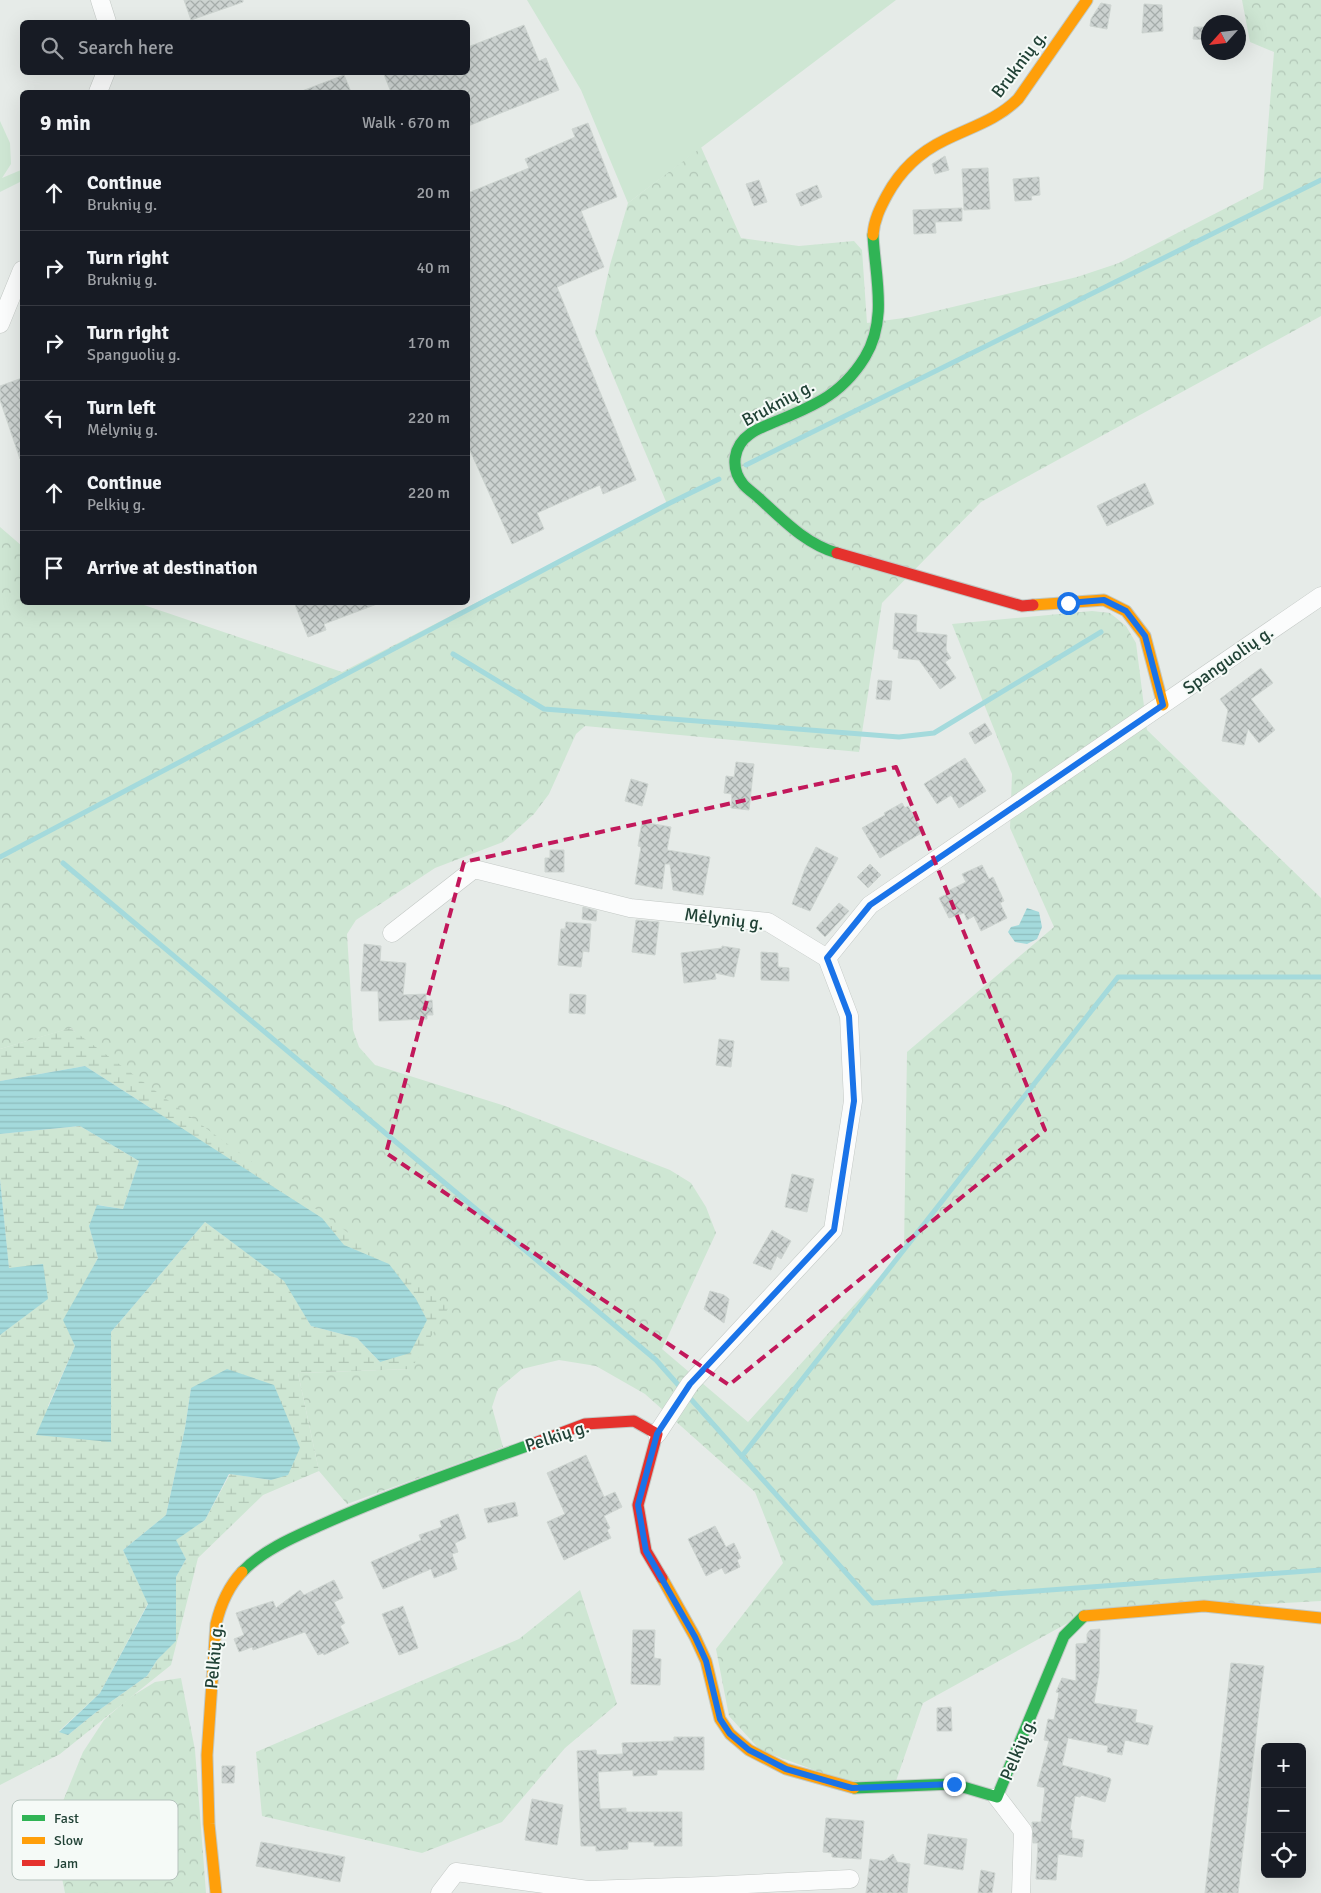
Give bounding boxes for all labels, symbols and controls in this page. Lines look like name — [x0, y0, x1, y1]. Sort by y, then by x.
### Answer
north arrow — [1201, 15, 1246, 60]
search box — [20, 20, 470, 75]
street label: Bruknių g. — [986, 26, 1052, 102]
icon: search — [38, 34, 66, 62]
text: Search here — [78, 36, 174, 60]
text: 9 min — [40, 110, 91, 136]
text: Walk · 670 m — [362, 113, 450, 133]
text: Continue — [87, 171, 162, 195]
icon: ahead — [40, 179, 68, 207]
text: 20 m — [416, 183, 450, 203]
text: Bruknių g. — [87, 195, 157, 215]
text: Turn right — [87, 246, 169, 270]
icon: right — [40, 254, 68, 282]
text: 40 m — [416, 258, 450, 278]
text: Bruknių g. — [87, 270, 157, 290]
text: Turn right — [87, 321, 169, 345]
icon: right — [40, 329, 68, 357]
text: 170 m — [408, 333, 450, 353]
text: Spanguolių g. — [87, 345, 181, 365]
street label: Bruknių g. — [738, 375, 818, 431]
text: Turn left — [87, 396, 156, 420]
icon: left — [40, 404, 68, 432]
text: 220 m — [408, 408, 450, 428]
text: Mėlynių g. — [87, 420, 158, 440]
text: Continue — [87, 471, 162, 495]
icon: ahead — [40, 479, 68, 507]
text: 220 m — [408, 483, 450, 503]
text: Pelkių g. — [87, 495, 146, 515]
icon: arrive — [40, 554, 68, 582]
text: Arrive at destination — [87, 556, 258, 580]
route start — [1057, 592, 1080, 615]
street label: Spanguolių g. — [1179, 621, 1277, 699]
street label: Mėlynių g. — [683, 903, 765, 935]
street label: Pelkių g. — [522, 1415, 592, 1457]
street label: Pelkių g. — [200, 1622, 228, 1690]
street label: Pelkių g. — [995, 1714, 1041, 1784]
map controls — [1261, 1743, 1306, 1878]
button: + — [1261, 1743, 1306, 1788]
route end — [943, 1773, 966, 1796]
button: − — [1261, 1788, 1306, 1833]
legend — [12, 1800, 178, 1880]
text: Fast — [54, 1810, 79, 1827]
text: Slow — [54, 1832, 83, 1849]
button: locate — [1261, 1833, 1306, 1878]
text: Jam — [54, 1855, 78, 1872]

